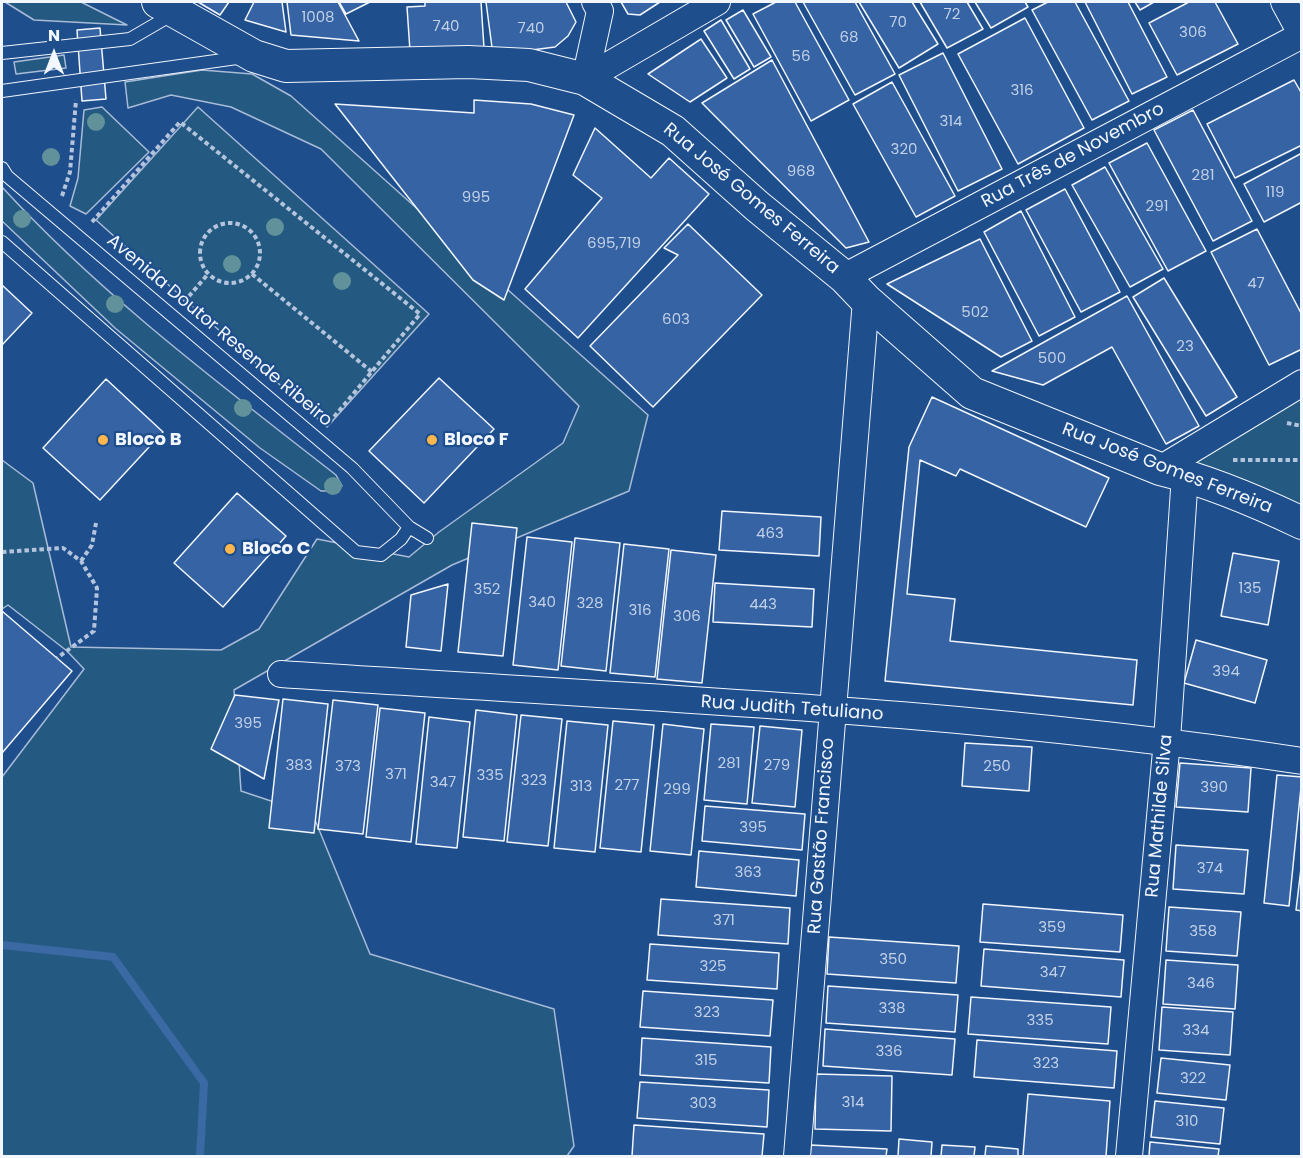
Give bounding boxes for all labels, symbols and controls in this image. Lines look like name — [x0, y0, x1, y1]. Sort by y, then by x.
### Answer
house number: 72 — [944, 6, 960, 24]
house number: 1008 — [301, 9, 335, 27]
house number: 70 — [889, 14, 907, 32]
house number: 740 — [432, 18, 460, 36]
house number: 740 — [517, 20, 545, 38]
north arrow — [24, 24, 84, 84]
text: N — [48, 24, 60, 47]
house number: 306 — [1179, 24, 1207, 42]
house number: 68 — [840, 29, 858, 47]
house number: 56 — [792, 48, 810, 66]
house number: 316 — [1010, 82, 1034, 100]
street label: Rua Três de Novembro — [978, 99, 1168, 213]
house number: 314 — [939, 113, 963, 131]
street label: Rua José Gomes Ferreira — [658, 119, 844, 279]
house number: 320 — [891, 141, 917, 159]
house number: 968 — [787, 163, 815, 181]
house number: 281 — [1192, 167, 1214, 185]
house number: 119 — [1265, 184, 1285, 202]
house number: 995 — [462, 189, 490, 207]
house number: 291 — [1146, 198, 1168, 216]
street label: Avenida Doutor Resende Ribeiro — [102, 230, 336, 432]
house number: 695,719 — [587, 235, 641, 253]
house number: 47 — [1247, 275, 1265, 293]
house number: 502 — [961, 304, 989, 322]
house number: 603 — [662, 311, 690, 329]
house number: 23 — [1176, 338, 1194, 356]
house number: 500 — [1038, 350, 1066, 368]
street label: Rua José Gomes Ferreira — [1059, 419, 1275, 519]
place label: Bloco B — [115, 429, 182, 451]
place label: Bloco F — [444, 429, 509, 451]
marker: Bloco B — [96, 433, 110, 447]
marker: Bloco F — [425, 433, 439, 447]
house number: 463 — [756, 525, 784, 543]
place label: Bloco C — [242, 538, 311, 560]
marker: Bloco C — [223, 542, 237, 556]
house number: 135 — [1238, 580, 1262, 598]
house number: 352 — [474, 581, 500, 599]
house number: 340 — [528, 594, 556, 612]
house number: 328 — [577, 595, 603, 613]
house number: 443 — [749, 596, 777, 614]
house number: 316 — [628, 602, 652, 620]
house number: 306 — [673, 608, 701, 626]
house number: 394 — [1212, 663, 1240, 681]
street label: Rua Judith Tetuliano — [700, 692, 884, 726]
house number: 395 — [234, 715, 262, 733]
street label: Rua Mathilde Silva — [1142, 733, 1178, 899]
street label: Rua Gastão Francisco — [804, 737, 840, 935]
house number: 281 — [718, 755, 740, 773]
house number: 383 — [285, 757, 313, 775]
house number: 279 — [764, 757, 790, 775]
house number: 373 — [335, 758, 361, 776]
house number: 250 — [983, 758, 1011, 776]
house number: 371 — [385, 766, 407, 784]
house number: 335 — [476, 767, 504, 785]
house number: 323 — [521, 772, 547, 790]
house number: 347 — [430, 774, 456, 792]
house number: 277 — [614, 777, 640, 795]
house number: 313 — [570, 778, 592, 796]
house number: 390 — [1200, 779, 1228, 797]
house number: 299 — [663, 781, 691, 799]
house number: 395 — [739, 819, 767, 837]
house number: 374 — [1197, 860, 1223, 878]
house number: 363 — [734, 864, 762, 882]
house number: 371 — [713, 912, 735, 930]
house number: 359 — [1038, 919, 1066, 937]
house number: 358 — [1189, 923, 1217, 941]
house number: 350 — [879, 951, 907, 969]
house number: 325 — [700, 958, 726, 976]
house number: 347 — [1040, 964, 1066, 982]
house number: 346 — [1187, 975, 1215, 993]
house number: 338 — [878, 1000, 906, 1018]
house number: 323 — [694, 1004, 720, 1022]
house number: 335 — [1026, 1012, 1054, 1030]
house number: 334 — [1182, 1022, 1210, 1040]
house number: 336 — [875, 1043, 903, 1061]
house number: 315 — [694, 1052, 718, 1070]
house number: 323 — [1033, 1055, 1059, 1073]
house number: 322 — [1180, 1070, 1206, 1088]
house number: 314 — [841, 1094, 865, 1112]
house number: 303 — [689, 1095, 717, 1113]
house number: 310 — [1175, 1113, 1199, 1131]

